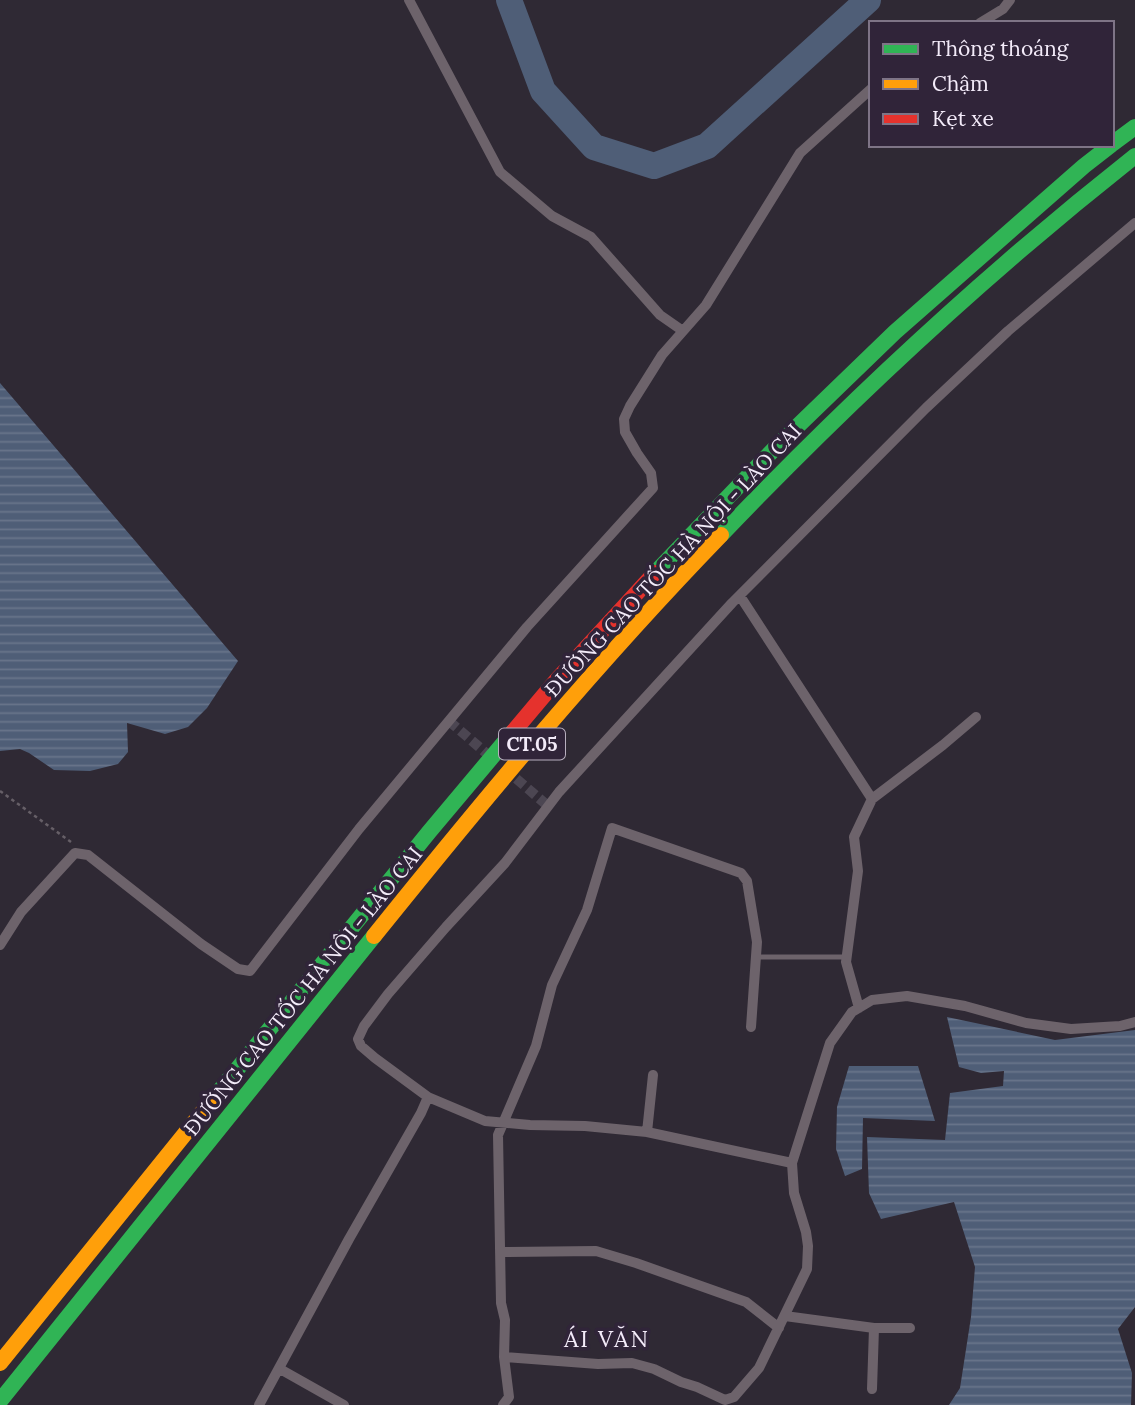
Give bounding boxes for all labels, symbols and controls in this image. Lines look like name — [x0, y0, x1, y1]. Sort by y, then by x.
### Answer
legend — [869, 21, 1114, 147]
text: Thông thoáng — [932, 35, 1069, 62]
text: Chậm — [932, 70, 989, 97]
text: Kẹt xe — [932, 105, 994, 132]
street label: ĐƯỜNG CAO TỐC HÀ NỘI - LÀO CAI — [538, 417, 807, 702]
road number: CT.05 — [499, 729, 565, 760]
street label: ĐƯỜNG CAO TỐC HÀ NỘI - LÀO CAI — [177, 840, 428, 1141]
district label: ÁI VĂN — [563, 1324, 650, 1353]

